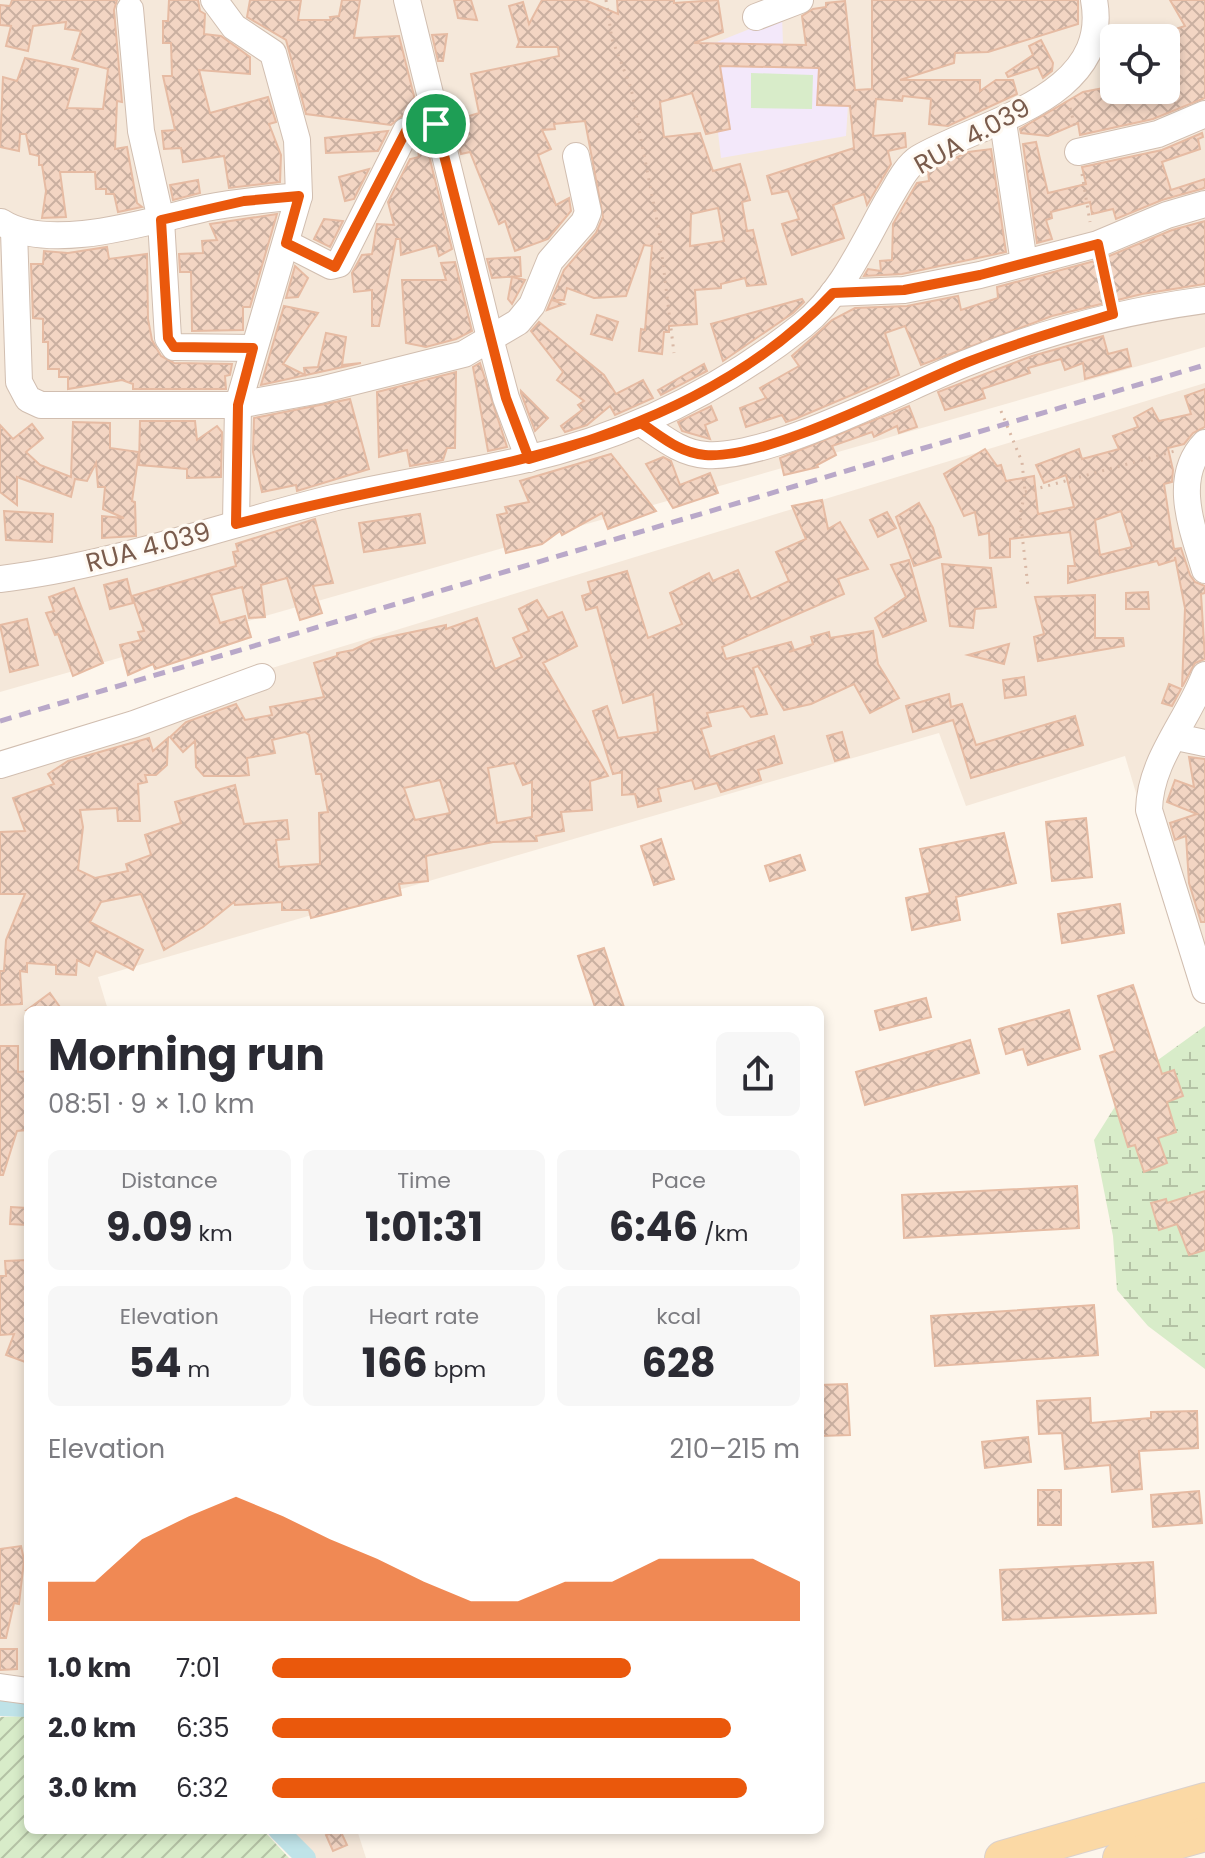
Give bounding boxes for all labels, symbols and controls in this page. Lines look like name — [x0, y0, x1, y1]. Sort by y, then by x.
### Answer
map controls — [1100, 24, 1180, 104]
button: locate — [1100, 24, 1180, 104]
street label: RUA 4.039 — [907, 89, 1037, 183]
pin — [402, 90, 470, 158]
icon: arrive — [414, 102, 458, 146]
street label: RUA 4.039 — [82, 513, 214, 581]
text: Morning run — [48, 1024, 325, 1085]
button: share — [716, 1032, 800, 1116]
text: 08:51 · 9 × 1.0 km — [48, 1086, 255, 1122]
text: Distance — [121, 1165, 218, 1196]
text: Time — [397, 1165, 451, 1196]
text: Pace — [651, 1165, 706, 1196]
text: 9.09 — [106, 1199, 193, 1255]
text: 1:01:31 — [365, 1199, 483, 1255]
text: 6:46 — [609, 1199, 698, 1255]
text: km — [193, 1218, 233, 1249]
text: /km — [698, 1218, 749, 1249]
text: Elevation — [120, 1301, 219, 1332]
text: Heart rate — [369, 1301, 479, 1332]
text: kcal — [656, 1301, 701, 1332]
text: 54 — [129, 1335, 182, 1391]
text: 166 — [362, 1335, 428, 1391]
text: 628 — [642, 1335, 716, 1391]
text: m — [182, 1354, 210, 1385]
text: bpm — [428, 1354, 486, 1385]
text: Elevation — [48, 1431, 165, 1467]
text: 210–215 m — [669, 1431, 800, 1467]
text: 1.0 km — [48, 1650, 131, 1686]
text: 7:01 — [176, 1650, 220, 1686]
text: 2.0 km — [48, 1710, 136, 1746]
text: 6:35 — [176, 1710, 230, 1746]
text: 3.0 km — [48, 1770, 137, 1806]
text: 6:32 — [176, 1770, 228, 1806]

